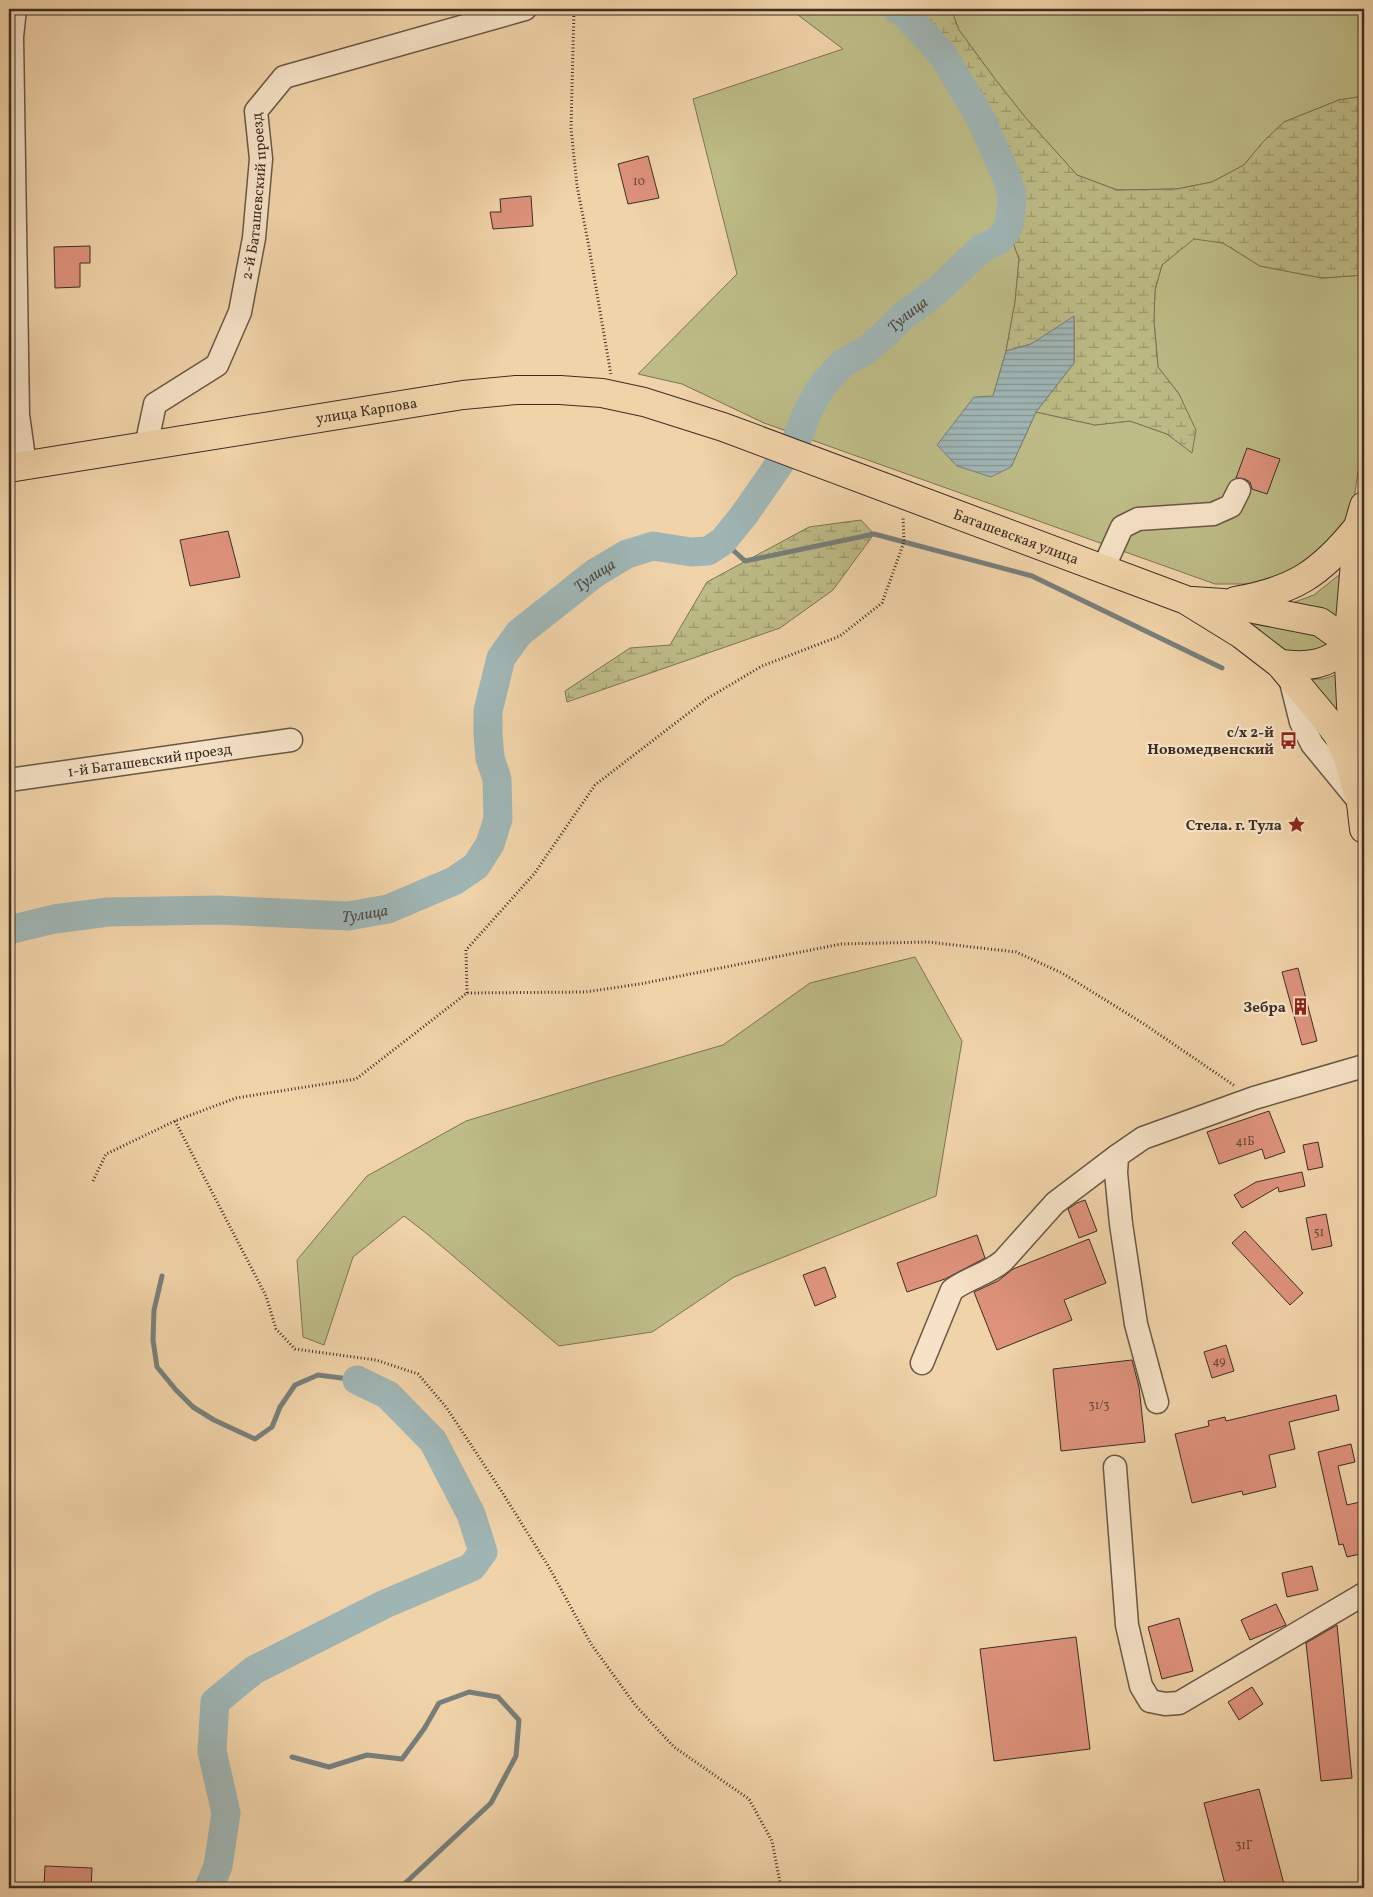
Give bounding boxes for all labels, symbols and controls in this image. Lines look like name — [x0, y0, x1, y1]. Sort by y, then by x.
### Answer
street label: 2-й Баташевский проезд — [237, 111, 273, 282]
house number: 10 — [633, 174, 645, 190]
water label: Тулица — [883, 292, 933, 338]
street label: улица Карпова — [314, 394, 419, 431]
street label: Баташевская улица — [950, 505, 1082, 571]
water label: Тулица — [570, 554, 621, 599]
place label: с/х 2-й Новомедвенский — [1147, 723, 1274, 761]
bus stop icon: с/х 2-й Новомедвенский — [1278, 731, 1298, 751]
street label: 1-й Баташевский проезд — [66, 739, 234, 784]
place icon: Стела. г. Тула — [1286, 815, 1306, 835]
place label: Стела. г. Тула — [1186, 816, 1282, 837]
water label: Тулица — [341, 900, 390, 929]
building icon: Зебра — [1290, 997, 1310, 1017]
place label: Зебра — [1243, 998, 1286, 1019]
house number: 41Б — [1235, 1134, 1255, 1150]
house number: 51 — [1314, 1225, 1324, 1241]
house number: 49 — [1212, 1354, 1226, 1370]
house number: 31/3 — [1089, 1398, 1110, 1414]
house number: 31Г — [1235, 1838, 1253, 1854]

